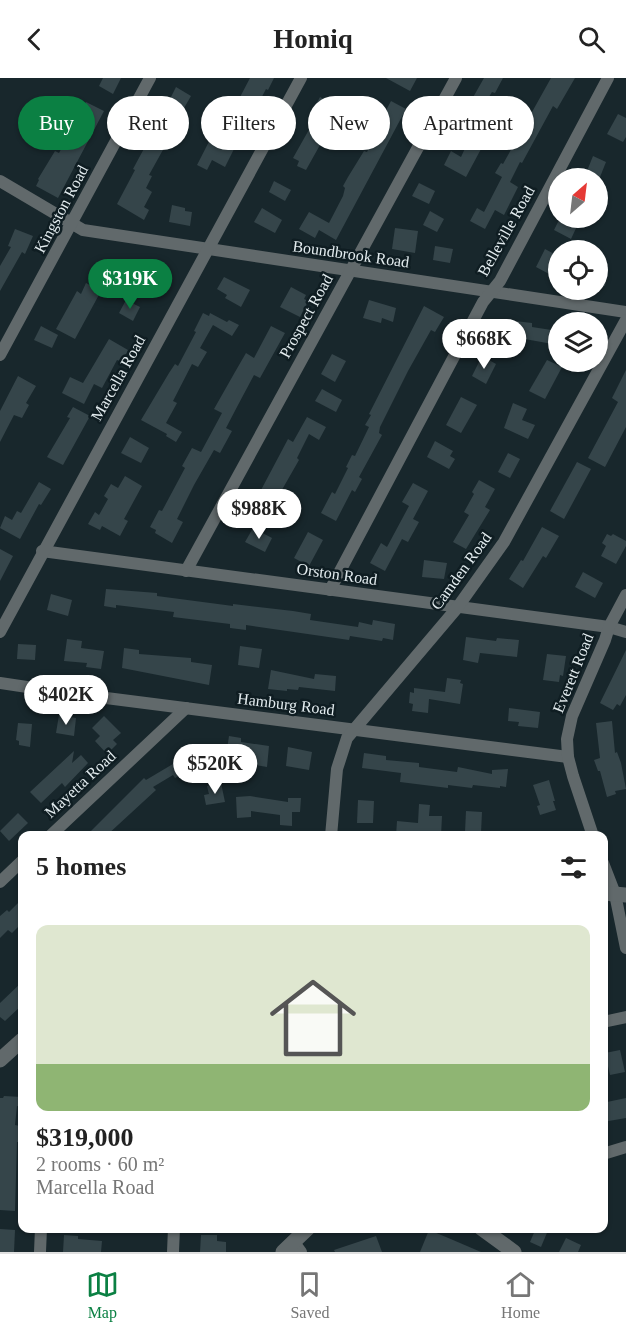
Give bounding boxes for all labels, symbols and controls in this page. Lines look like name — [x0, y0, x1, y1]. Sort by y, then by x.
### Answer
icon: back — [18, 23, 51, 56]
icon: search — [575, 23, 608, 56]
text: Homiq — [273, 24, 353, 54]
chip: Buy — [18, 96, 95, 150]
chip: Rent — [107, 96, 189, 150]
chip: Filters — [201, 96, 296, 150]
chip: New — [308, 96, 390, 150]
chip: Apartment — [402, 96, 534, 150]
street label: Kingston Road — [31, 162, 92, 256]
north arrow — [548, 168, 608, 228]
map controls — [548, 168, 608, 372]
street label: Belleville Road — [474, 183, 538, 279]
street label: Boundbrook Road — [291, 237, 411, 271]
button: locate — [548, 240, 608, 300]
pin: $319K — [88, 259, 172, 310]
text: $319K — [102, 267, 158, 289]
street label: Prospect Road — [276, 271, 337, 361]
button: layers — [548, 312, 608, 372]
pin: $668K — [442, 319, 526, 370]
text: $668K — [456, 327, 512, 349]
street label: Marcella Road — [88, 332, 148, 424]
pin: $988K — [217, 489, 301, 540]
text: $988K — [231, 497, 287, 519]
street label: Camden Road — [427, 529, 495, 613]
street label: Orston Road — [296, 560, 378, 588]
street label: Everett Road — [549, 631, 597, 715]
pin: $402K — [24, 675, 108, 726]
text: $402K — [38, 683, 94, 705]
street label: Hamburg Road — [236, 690, 336, 719]
pin: $520K — [173, 744, 257, 795]
street label: Mayetta Road — [41, 747, 119, 822]
text: $520K — [187, 752, 243, 774]
icon: filters — [557, 851, 590, 884]
text: 5 homes — [36, 852, 126, 881]
icon: home — [259, 964, 367, 1072]
text: $319,000 — [36, 1123, 134, 1152]
text: 2 rooms · 60 m² — [36, 1153, 164, 1175]
text: Marcella Road — [36, 1176, 154, 1198]
tab: Map — [86, 1268, 119, 1322]
tab: Saved — [290, 1268, 330, 1322]
tab: Home — [501, 1268, 540, 1322]

